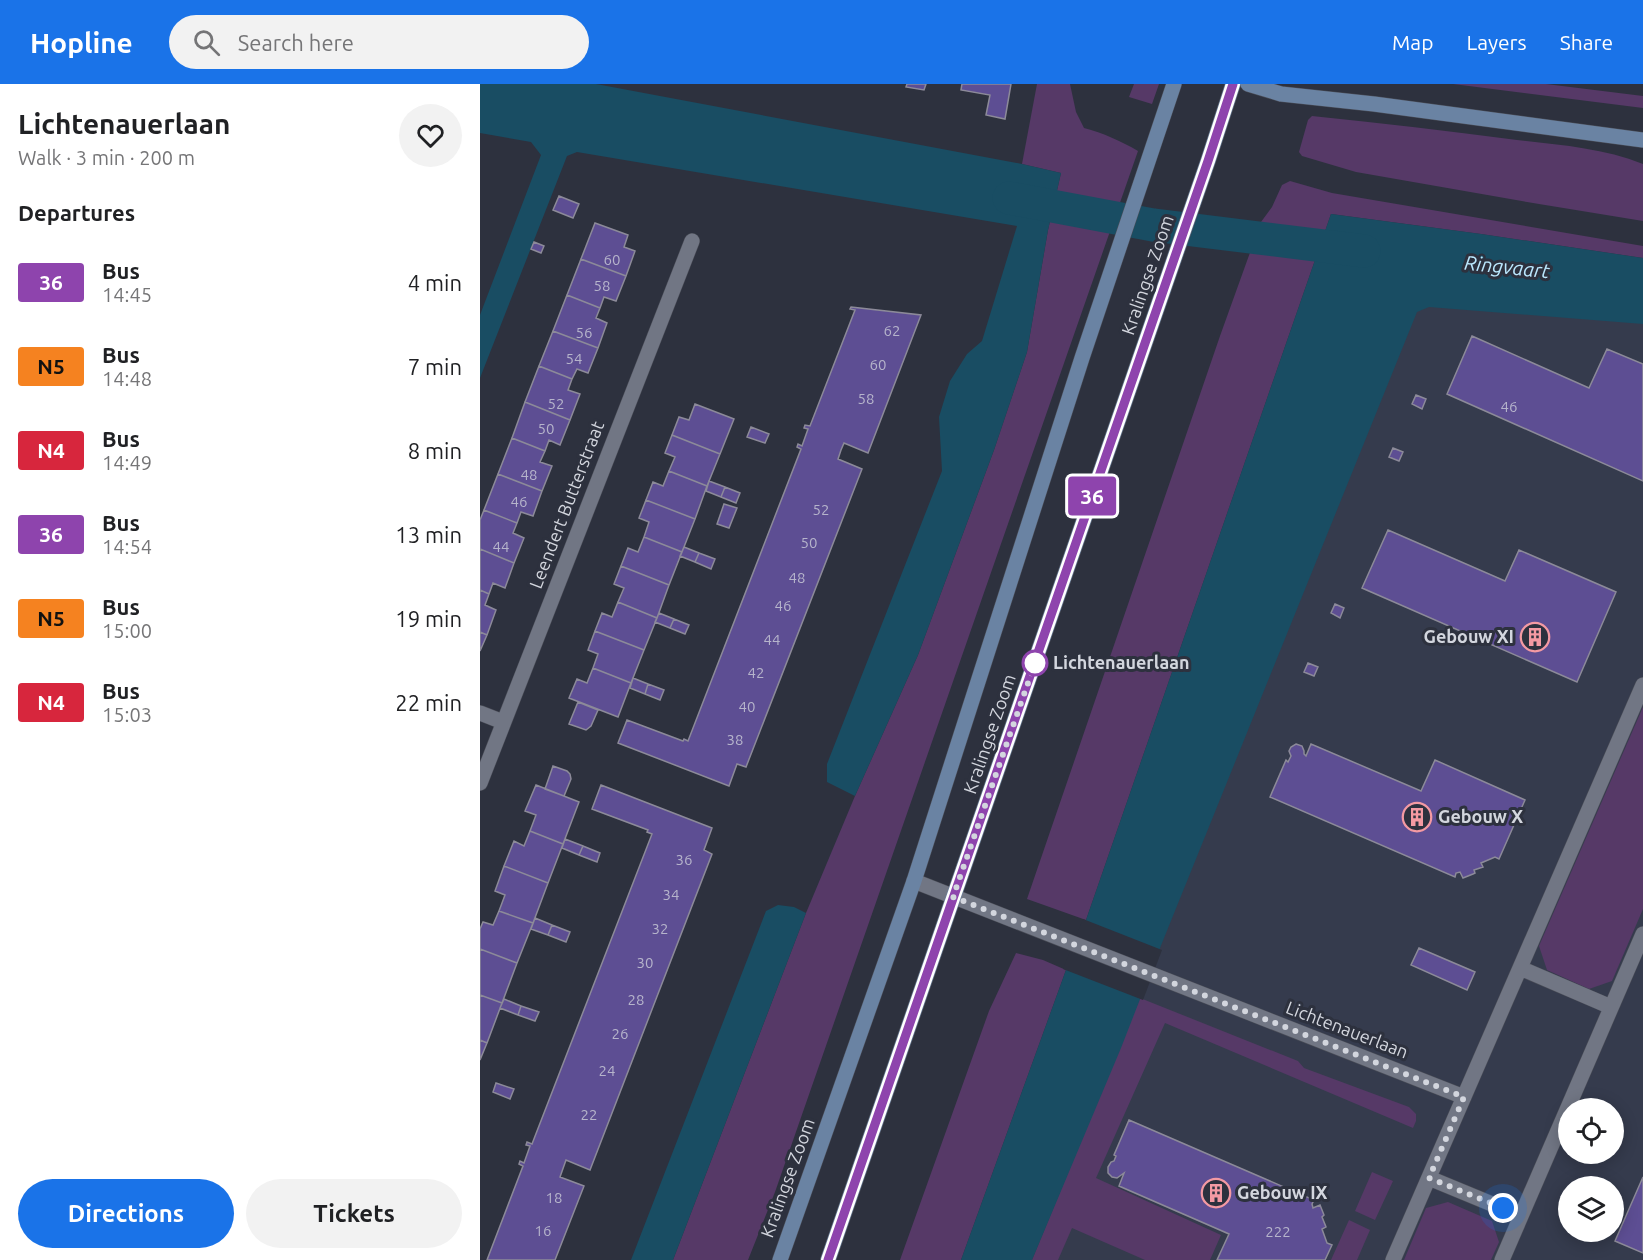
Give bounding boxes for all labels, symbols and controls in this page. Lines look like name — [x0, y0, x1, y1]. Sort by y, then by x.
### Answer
search box — [169, 15, 589, 69]
icon: search — [190, 26, 223, 59]
text: Hopline — [30, 27, 133, 58]
text: Search here — [238, 30, 354, 55]
text: Map — [1392, 30, 1433, 54]
text: Layers — [1466, 30, 1527, 54]
text: Share — [1560, 30, 1613, 54]
button: heart — [399, 104, 462, 167]
text: Lichtenauerlaan — [18, 108, 230, 139]
text: Walk · 3 min · 200 m — [18, 146, 195, 169]
text: Departures — [18, 200, 135, 225]
street label: Kralingse Zoom — [1117, 212, 1177, 337]
house number: 60 — [604, 251, 620, 268]
water label: Ringvaart — [1463, 251, 1551, 282]
text: Bus — [102, 258, 140, 283]
text: 36 — [39, 270, 63, 294]
text: 4 min — [408, 270, 462, 295]
house number: 58 — [594, 277, 610, 294]
text: 14:45 — [102, 283, 152, 306]
house number: 62 — [884, 322, 900, 339]
house number: 56 — [576, 324, 592, 341]
text: Bus — [102, 342, 140, 367]
house number: 54 — [566, 350, 582, 367]
text: N5 — [37, 354, 65, 378]
text: 7 min — [408, 354, 462, 379]
house number: 60 — [870, 356, 886, 373]
text: 14:48 — [102, 367, 152, 390]
house number: 58 — [858, 390, 874, 407]
house number: 52 — [548, 395, 564, 412]
house number: 46 — [1501, 398, 1517, 415]
street label: Leendert Butterstraat — [525, 418, 607, 591]
house number: 50 — [538, 420, 554, 437]
text: Bus — [102, 426, 140, 451]
text: N4 — [37, 438, 65, 462]
text: 8 min — [408, 438, 462, 463]
text: 14:49 — [102, 451, 152, 474]
house number: 48 — [521, 466, 537, 483]
line badge: 36 — [1065, 476, 1119, 516]
text: 36 — [1080, 484, 1104, 508]
house number: 46 — [511, 493, 527, 510]
house number: 52 — [813, 501, 829, 518]
text: Bus — [102, 510, 140, 535]
text: 36 — [39, 522, 63, 546]
text: 13 min — [395, 522, 462, 547]
house number: 50 — [801, 534, 817, 551]
text: 14:54 — [102, 535, 152, 558]
house number: 44 — [493, 538, 509, 555]
house number: 48 — [789, 569, 805, 586]
text: Bus — [102, 594, 140, 619]
house number: 46 — [775, 597, 791, 614]
text: N5 — [37, 606, 65, 630]
text: 19 min — [395, 606, 462, 631]
text: 15:00 — [102, 619, 152, 642]
building icon: Gebouw XI — [1519, 621, 1551, 653]
place label: Gebouw XI — [1424, 626, 1514, 646]
house number: 44 — [764, 631, 780, 648]
marker: Lichtenauerlaan — [1022, 650, 1048, 676]
place label: Lichtenauerlaan — [1053, 652, 1189, 672]
house number: 42 — [748, 664, 764, 681]
street label: Kralingse Zoom — [959, 671, 1019, 796]
text: Bus — [102, 678, 140, 703]
text: N4 — [37, 690, 65, 714]
text: 22 min — [395, 690, 462, 715]
house number: 40 — [739, 698, 755, 715]
text: 15:03 — [102, 703, 152, 726]
house number: 38 — [727, 731, 743, 748]
building icon: Gebouw X — [1401, 801, 1433, 833]
place label: Gebouw X — [1438, 806, 1523, 826]
house number: 36 — [676, 851, 692, 868]
house number: 34 — [663, 886, 679, 903]
house number: 32 — [652, 920, 668, 937]
house number: 30 — [637, 954, 653, 971]
house number: 28 — [628, 991, 644, 1008]
street label: Lichtenauerlaan — [1283, 997, 1411, 1062]
house number: 26 — [612, 1025, 628, 1042]
house number: 24 — [599, 1062, 615, 1079]
map controls — [1558, 1098, 1624, 1242]
button: locate — [1558, 1098, 1624, 1164]
house number: 22 — [581, 1106, 597, 1123]
street label: Kralingse Zoom — [756, 1115, 818, 1240]
button: layers — [1558, 1176, 1624, 1242]
building icon: Gebouw IX — [1200, 1177, 1232, 1209]
button: Directions — [18, 1179, 234, 1248]
button: Tickets — [246, 1179, 462, 1248]
place label: Gebouw IX — [1237, 1182, 1328, 1202]
house number: 18 — [546, 1189, 562, 1206]
your location — [1488, 1193, 1518, 1223]
house number: 16 — [535, 1222, 551, 1239]
house number: 222 — [1265, 1223, 1291, 1240]

